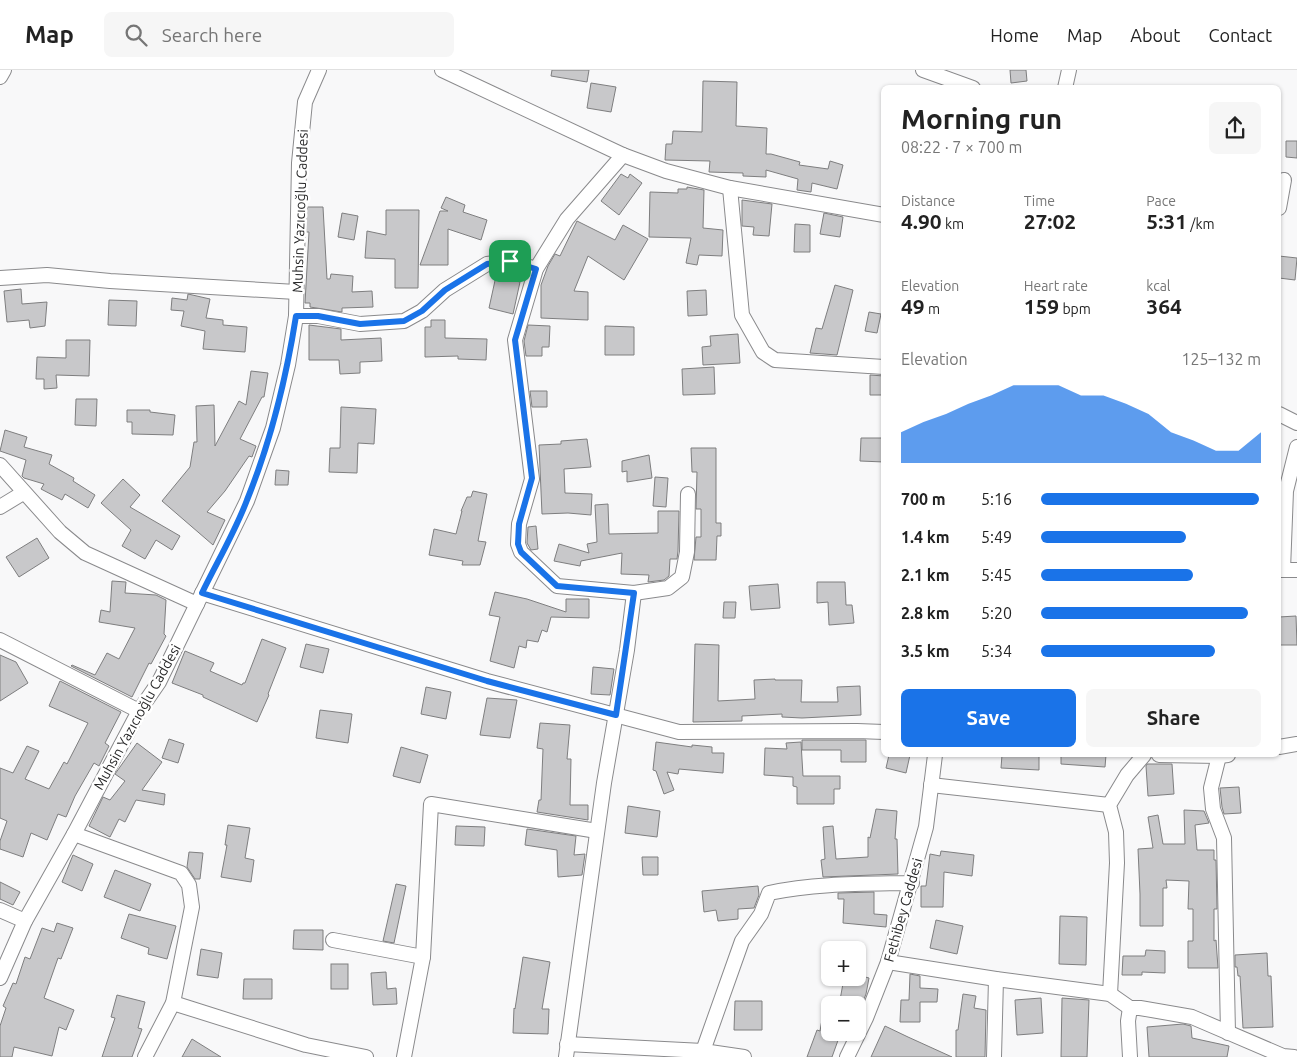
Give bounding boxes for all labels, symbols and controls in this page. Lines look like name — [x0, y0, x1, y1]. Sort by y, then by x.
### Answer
search box — [104, 12, 454, 57]
text: Map — [25, 21, 74, 48]
icon: search — [122, 21, 150, 49]
text: Search here — [162, 24, 262, 46]
text: Home — [990, 25, 1039, 45]
text: Map — [1067, 25, 1102, 45]
text: About — [1130, 25, 1180, 45]
text: Contact — [1208, 25, 1272, 45]
button: share — [1209, 102, 1261, 154]
text: Morning run — [901, 103, 1062, 134]
street label: Muhsin Yazıcıoğlu Caddesi — [289, 129, 311, 293]
text: 08:22 · 7 × 700 m — [901, 138, 1022, 156]
text: Distance — [901, 193, 955, 209]
text: Time — [1024, 193, 1055, 209]
text: Pace — [1146, 193, 1176, 209]
text: 4.90 — [901, 209, 942, 233]
text: 27:02 — [1024, 209, 1076, 233]
text: 5:31 — [1146, 209, 1187, 233]
text: km — [942, 216, 964, 232]
text: /km — [1187, 216, 1215, 232]
pin — [489, 240, 531, 282]
icon: arrive — [496, 247, 524, 275]
text: Elevation — [901, 278, 959, 294]
text: Heart rate — [1024, 278, 1088, 294]
text: kcal — [1146, 278, 1171, 294]
text: 49 — [901, 294, 925, 318]
text: 159 — [1024, 294, 1059, 318]
text: 364 — [1146, 294, 1182, 318]
text: m — [925, 301, 940, 317]
text: bpm — [1059, 301, 1091, 317]
text: Elevation — [901, 350, 968, 368]
text: 125–132 m — [1181, 350, 1261, 368]
text: 700 m — [901, 490, 946, 508]
text: 5:16 — [981, 490, 1012, 508]
text: 1.4 km — [901, 528, 950, 546]
text: 5:49 — [981, 528, 1012, 546]
text: 2.1 km — [901, 566, 950, 584]
text: 5:45 — [981, 566, 1012, 584]
text: 2.8 km — [901, 604, 950, 622]
text: 5:20 — [981, 604, 1012, 622]
street label: Muhsin Yazıcıoğlu Caddesi — [90, 641, 184, 793]
text: 3.5 km — [901, 642, 950, 660]
text: 5:34 — [981, 642, 1012, 660]
button: Save — [901, 689, 1076, 747]
button: Share — [1086, 689, 1261, 747]
street label: Fethibey Caddesi — [881, 856, 925, 964]
map controls — [821, 941, 866, 1041]
button: + — [821, 941, 866, 986]
button: − — [821, 996, 866, 1041]

